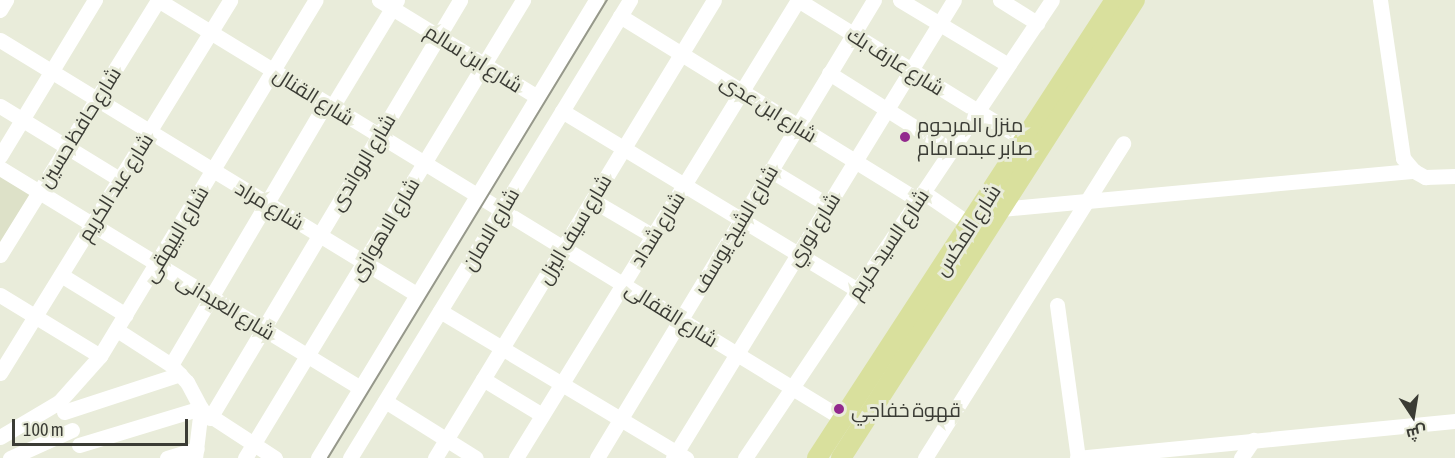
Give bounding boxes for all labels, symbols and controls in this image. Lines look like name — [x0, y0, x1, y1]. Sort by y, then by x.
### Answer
street label: شارع ابن سالم — [421, 19, 527, 97]
street label: شارع عارف بك — [843, 22, 949, 100]
street label: شارع حافظ حسين — [32, 62, 126, 192]
street label: شارع القنال — [269, 62, 359, 130]
street label: شارع ابن عدى — [716, 69, 822, 147]
street label: شارع الرواندى — [324, 109, 400, 215]
place label: منزل المرحوم صابر عبده امام — [917, 113, 1033, 160]
street label: شارع عبد الكريم — [72, 129, 158, 245]
marker: منزل المرحوم صابر عبده امام — [898, 130, 912, 144]
street label: شارع الشيخ يوسف — [687, 161, 783, 297]
street label: شارع سيف اليزل — [532, 170, 616, 288]
street label: شارع الاهوازى — [344, 173, 424, 285]
street label: شارع مراد — [232, 175, 308, 235]
street label: شارع المكس — [929, 180, 1005, 280]
street label: شارع البيهقى — [137, 182, 213, 286]
street label: شارع الامان — [456, 183, 524, 275]
street label: شارع السيد كريم — [842, 184, 934, 304]
street label: شارع شداد — [625, 187, 689, 271]
street label: شارع نوري — [781, 188, 845, 270]
street label: شارع العبدانى — [173, 267, 279, 345]
street label: شارع القفالى — [621, 276, 723, 352]
north arrow — [1383, 386, 1443, 446]
place label: قهوة خفاجي — [851, 397, 961, 421]
marker: قهوة خفاجي — [832, 402, 846, 416]
scale bar — [15, 407, 190, 445]
text: 100 m — [23, 419, 64, 440]
text: ش — [1405, 423, 1429, 445]

